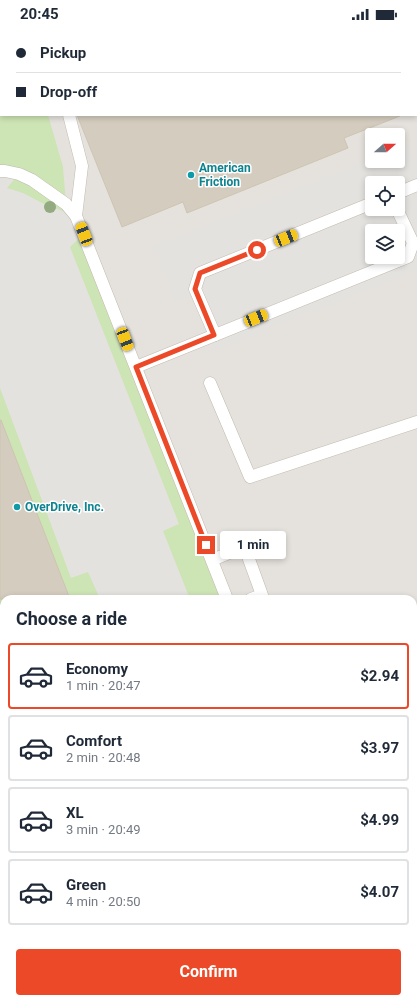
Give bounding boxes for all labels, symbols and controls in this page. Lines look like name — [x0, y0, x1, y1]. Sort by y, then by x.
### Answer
text: 20:45 — [20, 5, 59, 23]
text: Pickup — [40, 44, 86, 62]
text: Drop-off — [40, 83, 97, 101]
north arrow — [365, 128, 405, 168]
map controls — [365, 128, 405, 264]
place label: American Friction — [199, 161, 251, 189]
marker: American Friction — [186, 170, 196, 180]
button: locate — [365, 176, 405, 216]
car — [74, 221, 94, 247]
button: layers — [365, 224, 405, 264]
car — [273, 228, 299, 248]
route start — [248, 241, 266, 259]
car — [243, 308, 269, 328]
car — [115, 326, 135, 352]
place label: OverDrive, Inc. — [25, 500, 104, 514]
marker: OverDrive, Inc. — [12, 502, 22, 512]
callout: 1 min — [220, 531, 286, 559]
route end — [197, 536, 215, 554]
text: 1 min — [237, 537, 269, 552]
text: Choose a ride — [16, 608, 127, 629]
icon: car — [18, 658, 54, 694]
text: Economy — [66, 660, 128, 678]
text: $2.94 — [360, 667, 399, 685]
text: 1 min · 20:47 — [66, 678, 141, 693]
icon: car — [18, 730, 54, 766]
text: Comfort — [66, 732, 122, 750]
text: $3.97 — [360, 739, 399, 757]
text: 2 min · 20:48 — [66, 750, 141, 765]
icon: car — [18, 802, 54, 838]
text: XL — [66, 804, 84, 822]
text: $4.99 — [360, 811, 399, 829]
text: 3 min · 20:49 — [66, 822, 141, 837]
icon: car — [18, 874, 54, 910]
text: Green — [66, 876, 106, 894]
text: $4.07 — [360, 883, 399, 901]
text: 4 min · 20:50 — [66, 894, 141, 909]
button: Confirm — [16, 949, 401, 995]

